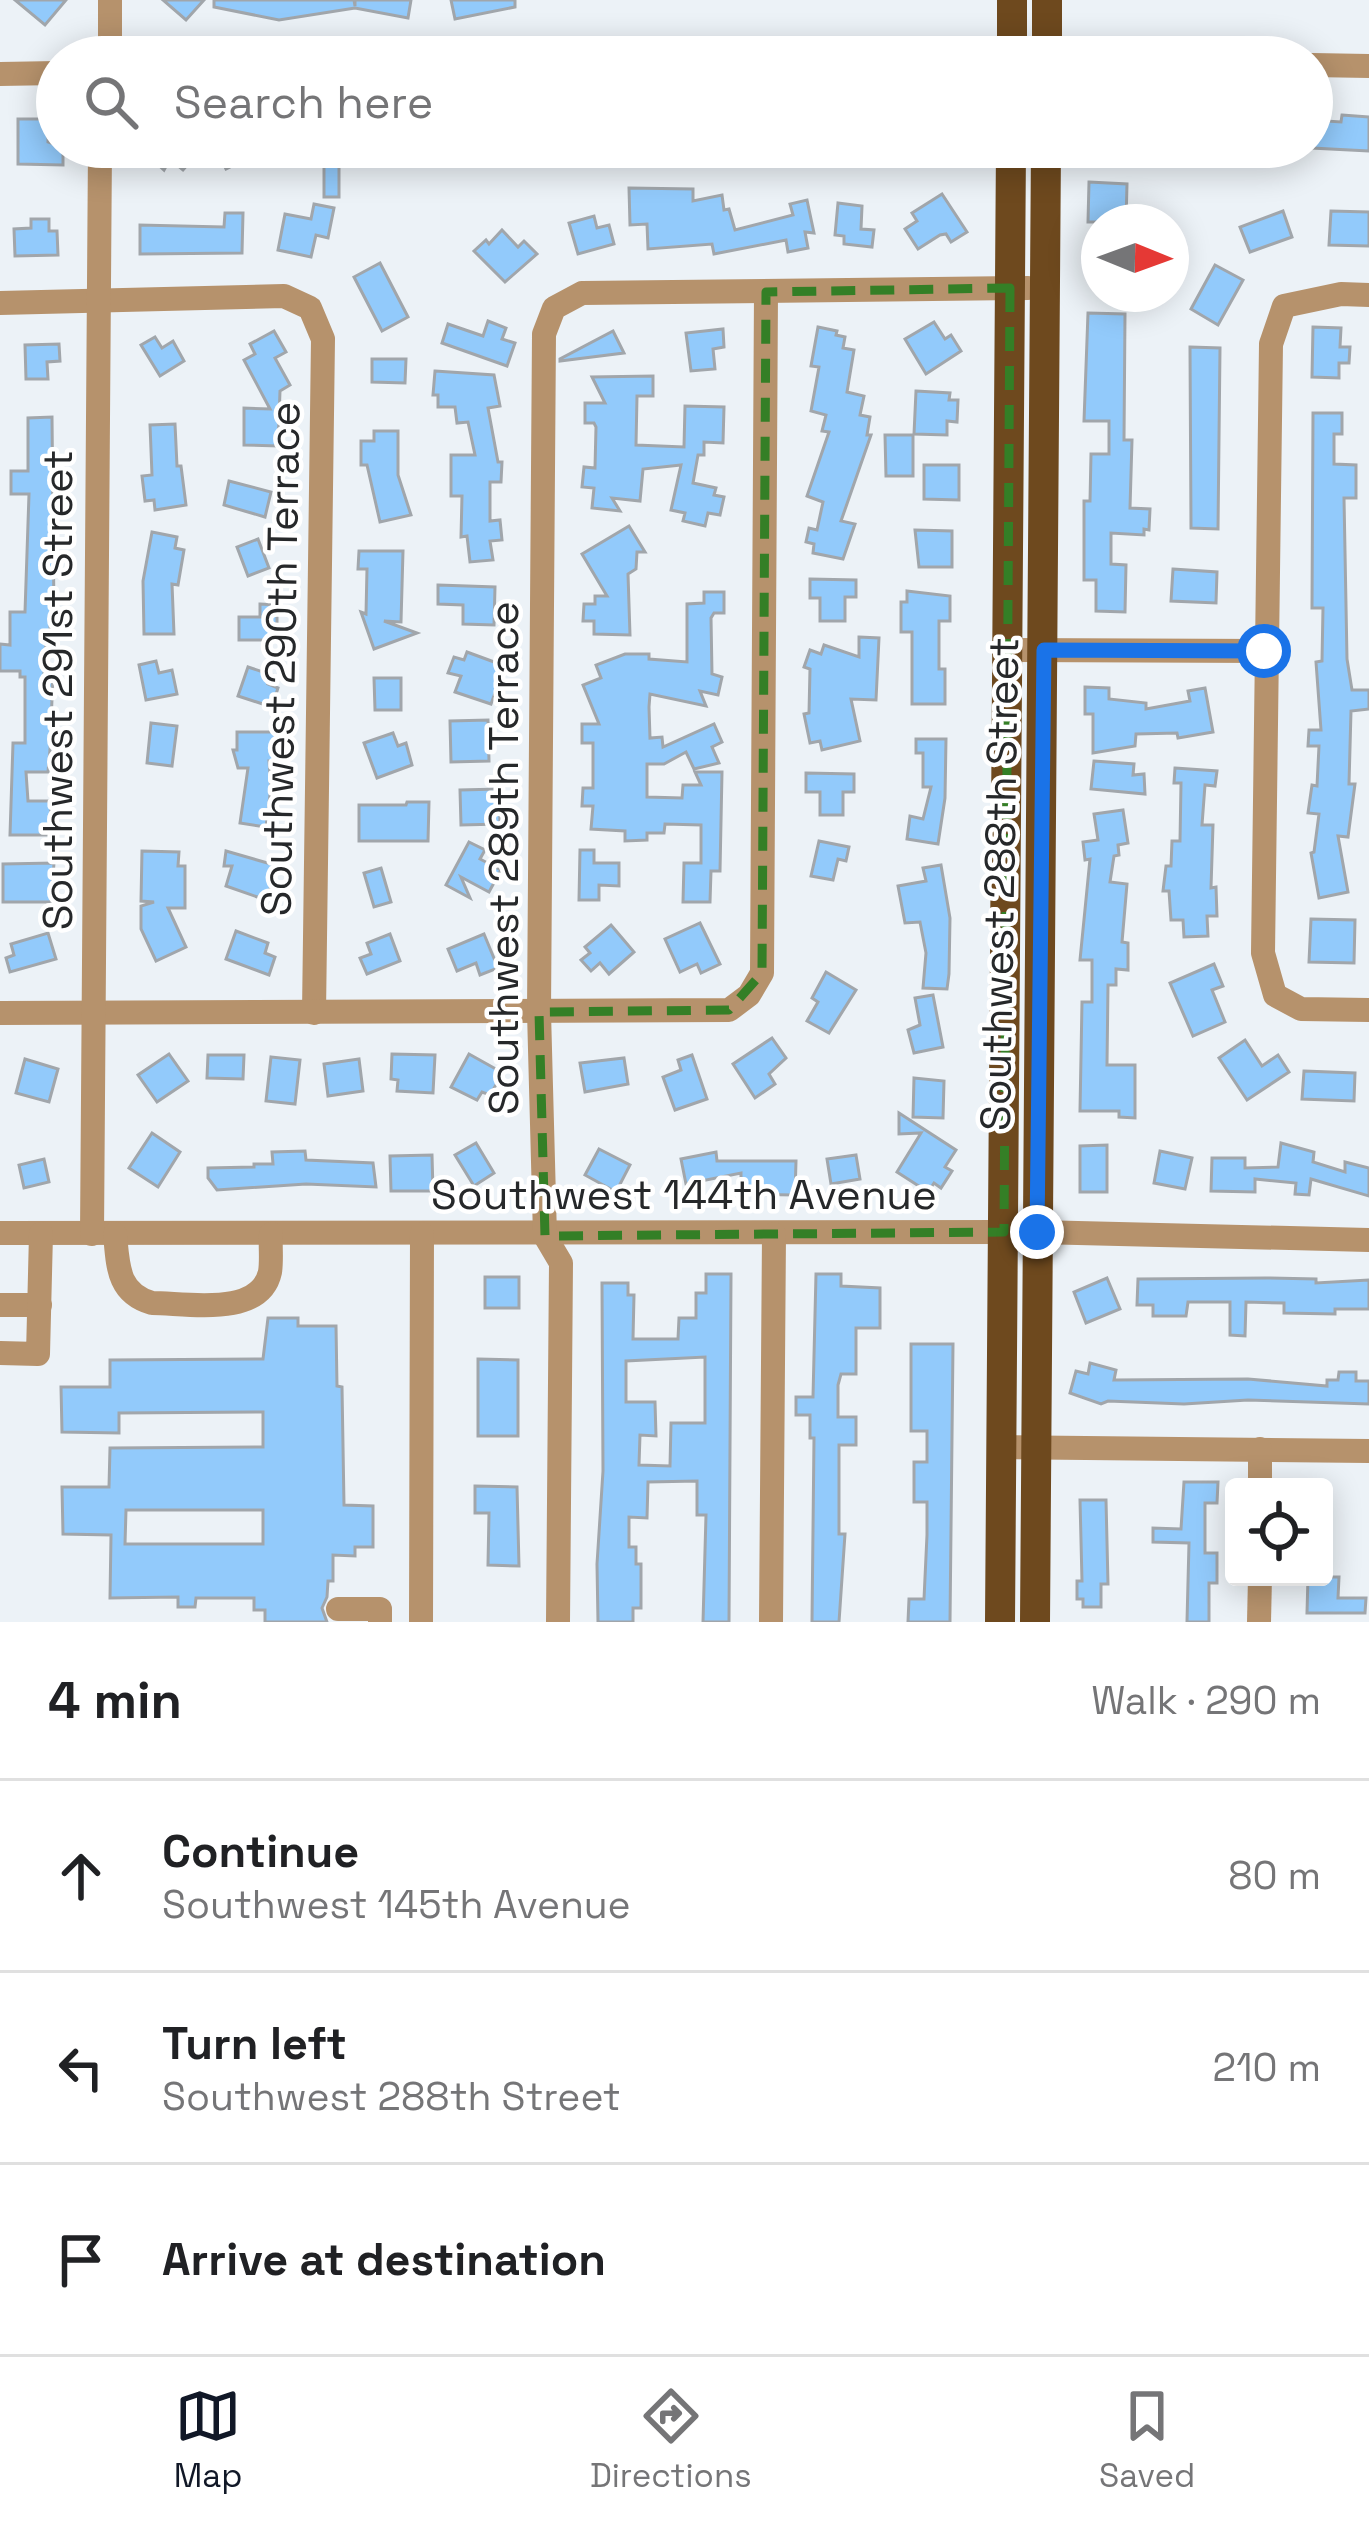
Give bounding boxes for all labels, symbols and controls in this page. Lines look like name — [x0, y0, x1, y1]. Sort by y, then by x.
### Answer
search box — [36, 36, 1333, 168]
icon: search — [78, 69, 144, 135]
text: Search here — [174, 74, 433, 131]
north arrow — [1081, 204, 1189, 312]
street label: Southwest 290th Terrace — [250, 401, 311, 917]
street label: Southwest 291st Street — [31, 450, 84, 930]
street label: Southwest 289th Terrace — [477, 601, 530, 1115]
route start — [1237, 624, 1291, 678]
street label: Southwest 288th Street — [969, 637, 1030, 1131]
street label: Southwest 144th Avenue — [431, 1168, 937, 1221]
route end — [1010, 1205, 1064, 1259]
map controls — [1225, 1478, 1333, 1586]
button: locate — [1225, 1478, 1333, 1586]
text: 4 min — [48, 1668, 182, 1733]
text: Walk · 290 m — [1091, 1676, 1321, 1725]
text: Continue — [162, 1823, 359, 1880]
icon: ahead — [48, 1843, 114, 1909]
text: 80 m — [1228, 1851, 1321, 1900]
text: Southwest 145th Avenue — [162, 1880, 631, 1929]
text: Turn left — [162, 2015, 347, 2072]
icon: left — [48, 2035, 114, 2101]
text: 210 m — [1213, 2043, 1321, 2092]
text: Southwest 288th Street — [162, 2072, 621, 2121]
icon: arrive — [48, 2227, 114, 2293]
text: Arrive at destination — [162, 2231, 606, 2288]
tab: Map — [174, 2383, 242, 2497]
tab: Directions — [590, 2383, 752, 2497]
tab: Saved — [1099, 2383, 1195, 2497]

